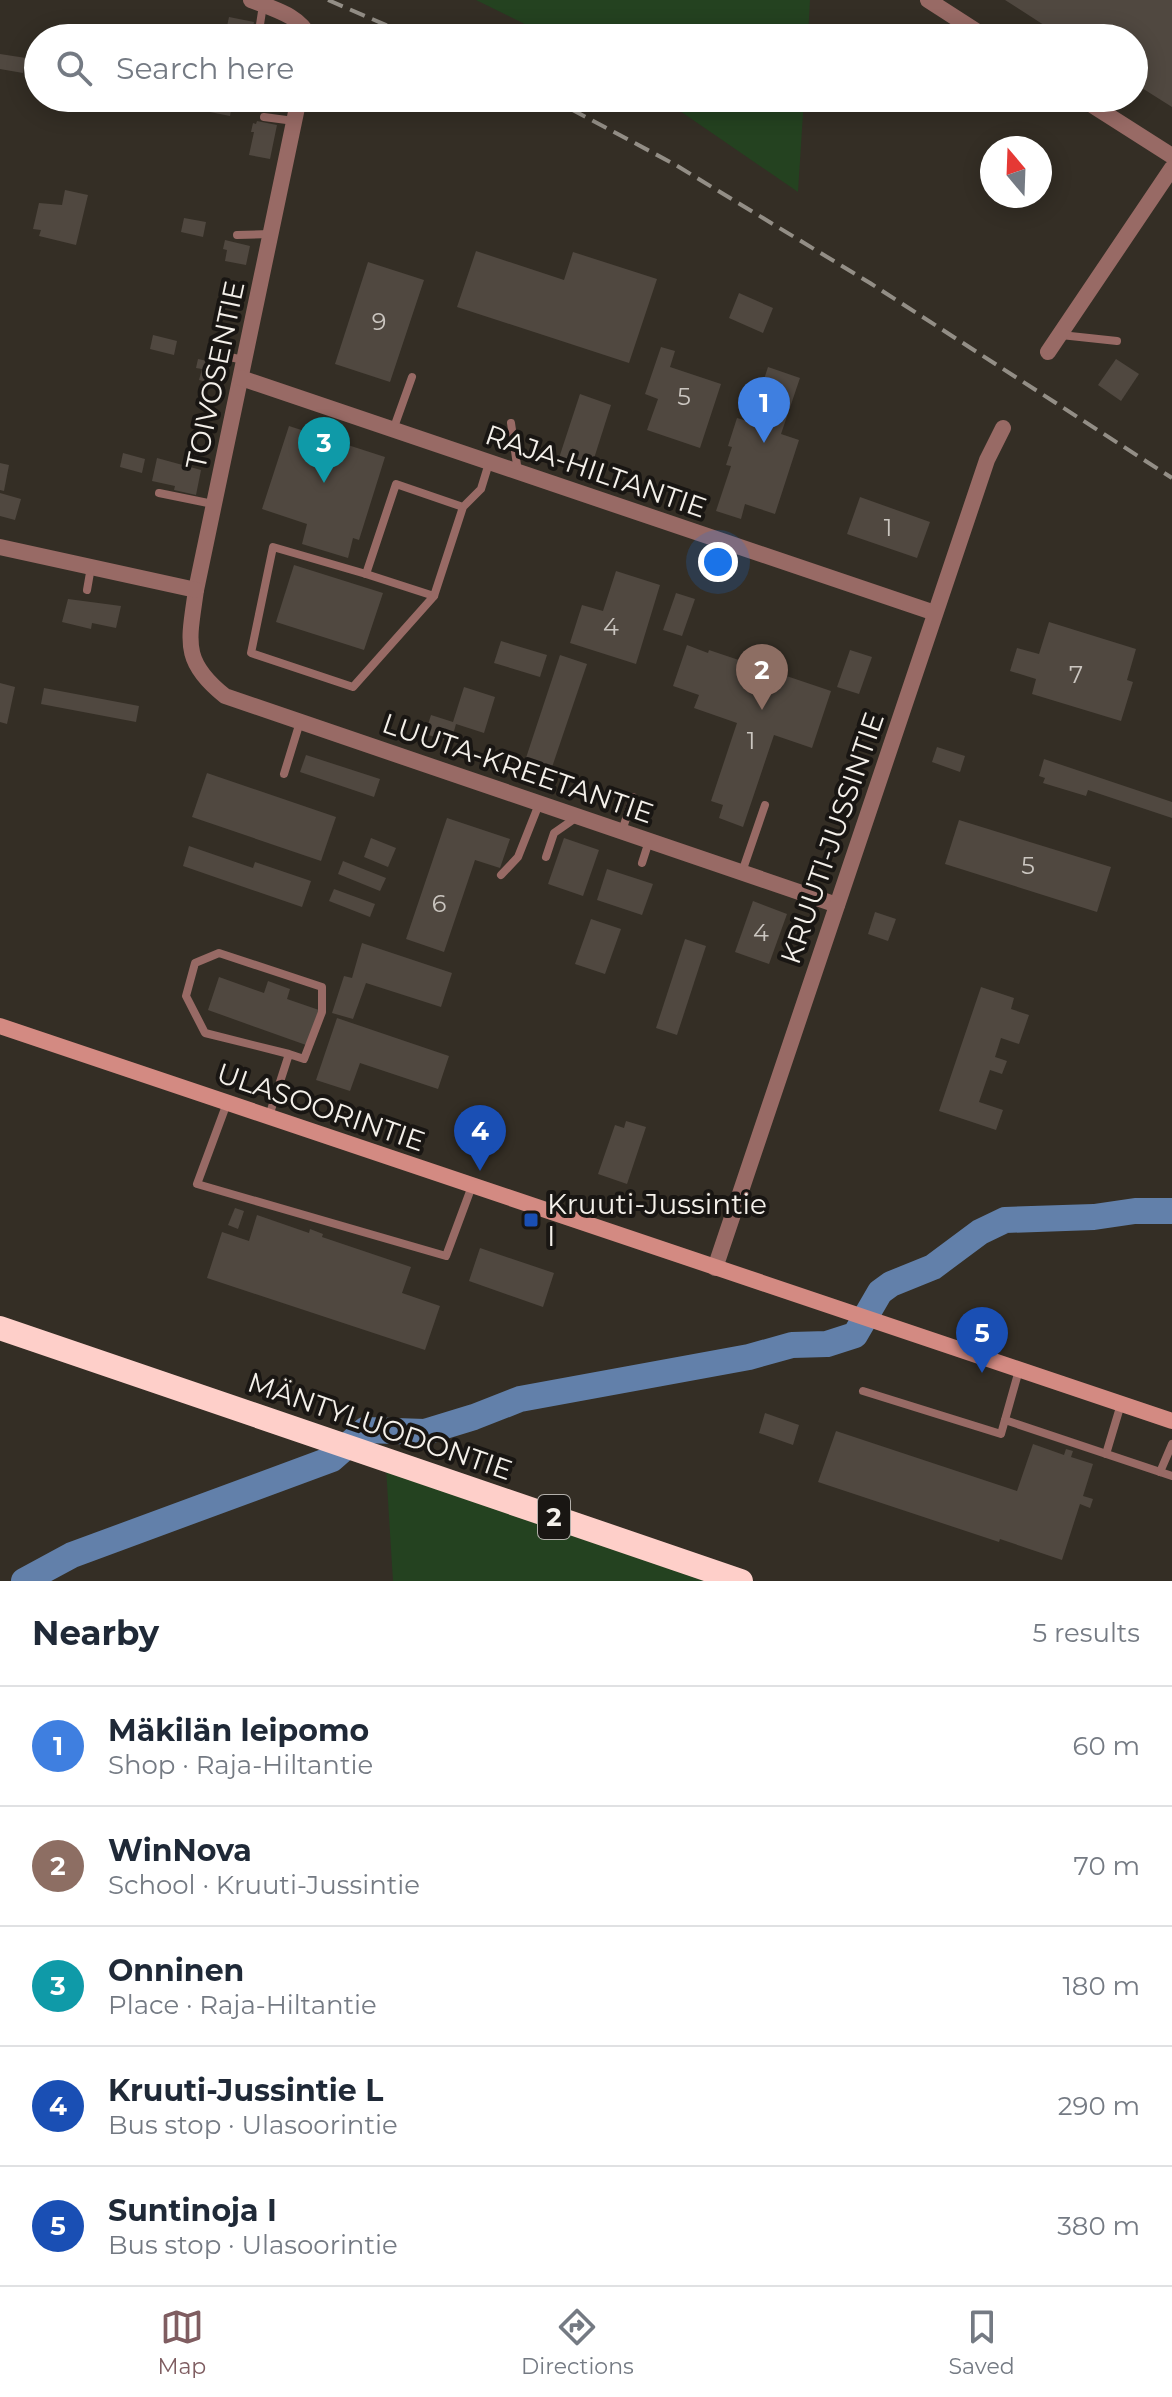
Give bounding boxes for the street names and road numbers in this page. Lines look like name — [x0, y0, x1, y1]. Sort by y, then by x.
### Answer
street label: TOIVOSENTIE — [178, 278, 252, 472]
street label: RAJA-HILTANTIE — [481, 417, 711, 525]
street label: LUUTA-KREETANTIE — [378, 706, 658, 830]
street label: KRUUTI-JUSSINTIE — [773, 708, 891, 968]
street label: ULASOORINTIE — [213, 1055, 429, 1159]
street label: MÄNTYLUODONTIE — [243, 1365, 517, 1487]
road number: 2 — [538, 1495, 570, 1539]

